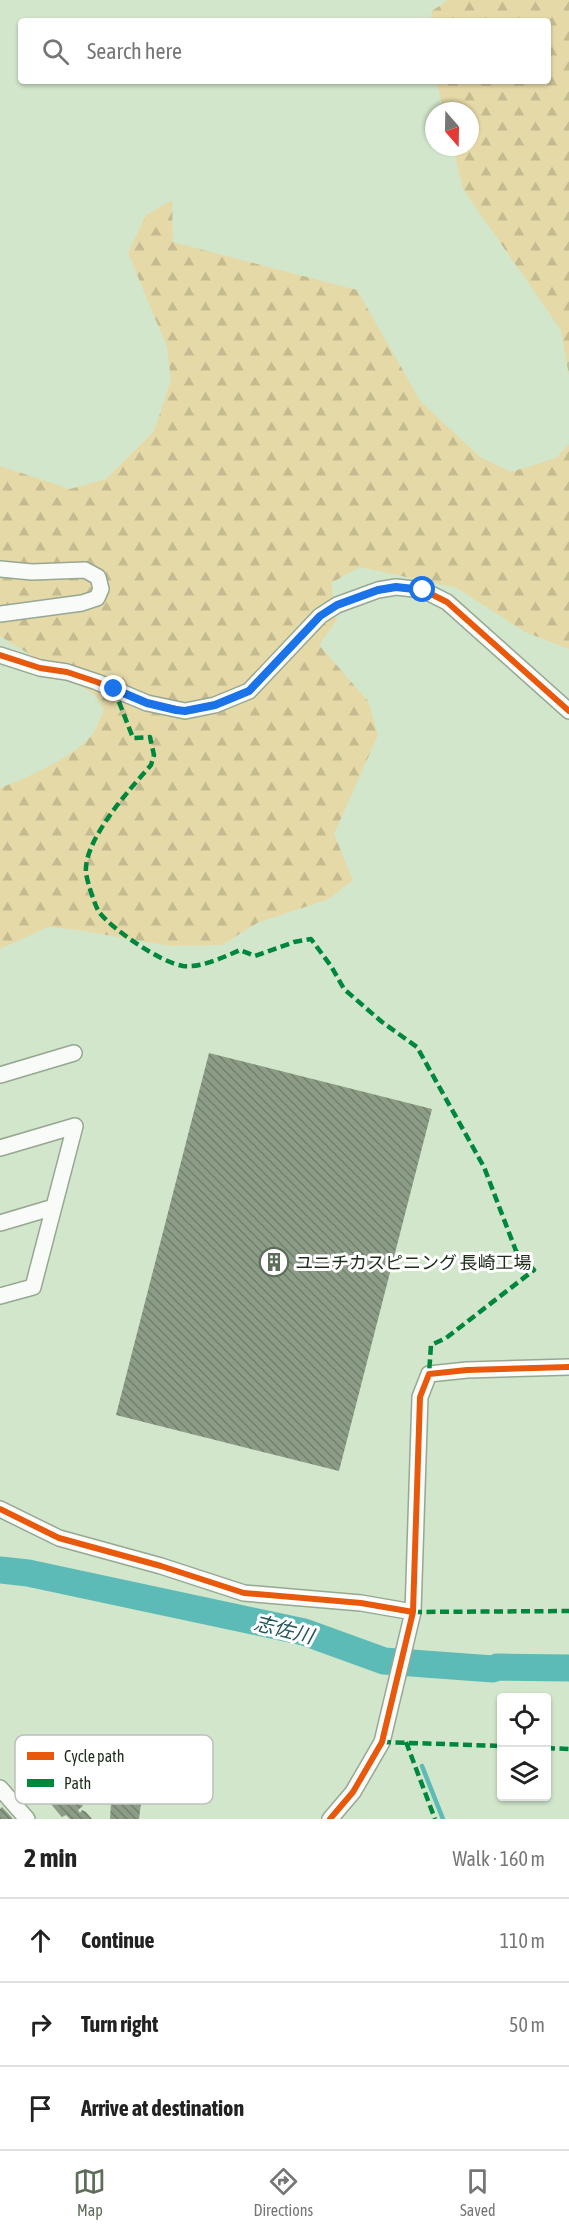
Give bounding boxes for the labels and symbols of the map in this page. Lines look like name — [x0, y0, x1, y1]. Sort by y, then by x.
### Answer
north arrow — [425, 102, 479, 156]
route start — [409, 576, 435, 602]
route end — [100, 675, 126, 701]
building icon: ユニチカスピニング 長崎工場 — [258, 1246, 290, 1278]
place label: ユニチカスピニング 長崎工場 — [295, 1252, 531, 1273]
water label: 志佐川 — [252, 1611, 318, 1648]
legend — [15, 1735, 213, 1804]
text: Cycle path — [64, 1747, 124, 1766]
text: Path — [64, 1774, 91, 1792]

